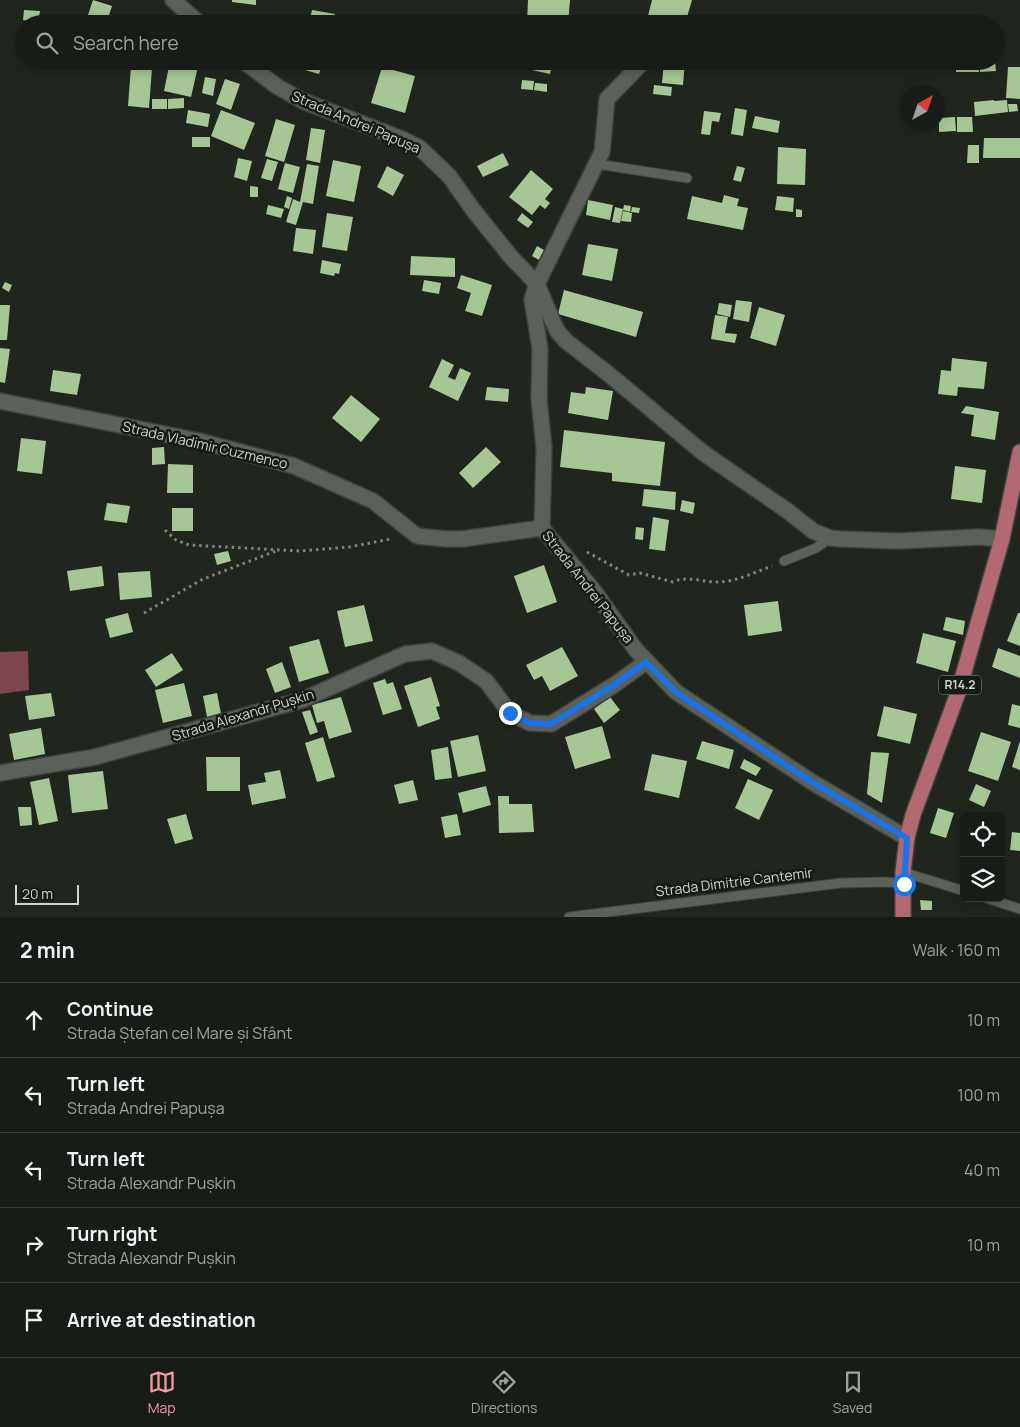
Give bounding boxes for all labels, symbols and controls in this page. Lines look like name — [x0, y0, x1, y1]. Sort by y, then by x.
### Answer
search box — [15, 15, 1005, 70]
icon: search — [33, 29, 61, 57]
text: Search here — [73, 30, 179, 56]
north arrow — [900, 85, 945, 130]
street label: Strada Andrei Papușa — [289, 86, 423, 157]
street label: Strada Vladimir Cuzmenco — [121, 416, 290, 473]
street label: Strada Andrei Papușa — [538, 527, 638, 647]
road number: R14.2 — [939, 676, 981, 694]
street label: Strada Alexandr Pușkin — [169, 684, 316, 745]
route end — [499, 702, 522, 725]
map controls — [960, 812, 1005, 902]
button: locate — [960, 812, 1005, 857]
button: layers — [960, 857, 1005, 902]
street label: Strada Dimitrie Cantemir — [654, 862, 813, 901]
route start — [893, 873, 916, 896]
scale bar — [15, 882, 79, 905]
text: 20 m — [22, 884, 53, 903]
text: 2 min — [20, 936, 75, 964]
text: Walk · 160 m — [912, 939, 1000, 961]
text: Continue — [67, 996, 153, 1022]
icon: ahead — [20, 1006, 48, 1034]
text: 10 m — [967, 1009, 1000, 1031]
text: Strada Ștefan cel Mare și Sfânt — [67, 1022, 292, 1044]
text: Turn left — [67, 1071, 145, 1097]
icon: left — [20, 1081, 48, 1109]
text: 100 m — [957, 1084, 1000, 1106]
text: Strada Andrei Papușa — [67, 1097, 225, 1119]
text: Turn left — [67, 1146, 145, 1172]
icon: left — [20, 1156, 48, 1184]
text: 40 m — [964, 1159, 1000, 1181]
text: Strada Alexandr Pușkin — [67, 1172, 236, 1194]
text: Turn right — [67, 1221, 157, 1247]
icon: right — [20, 1231, 48, 1259]
text: 10 m — [967, 1234, 1000, 1256]
text: Strada Alexandr Pușkin — [67, 1247, 236, 1269]
icon: arrive — [20, 1306, 48, 1334]
text: Arrive at destination — [67, 1307, 256, 1333]
tab: Map — [148, 1368, 176, 1417]
tab: Directions — [471, 1368, 537, 1417]
tab: Saved — [833, 1368, 872, 1417]

